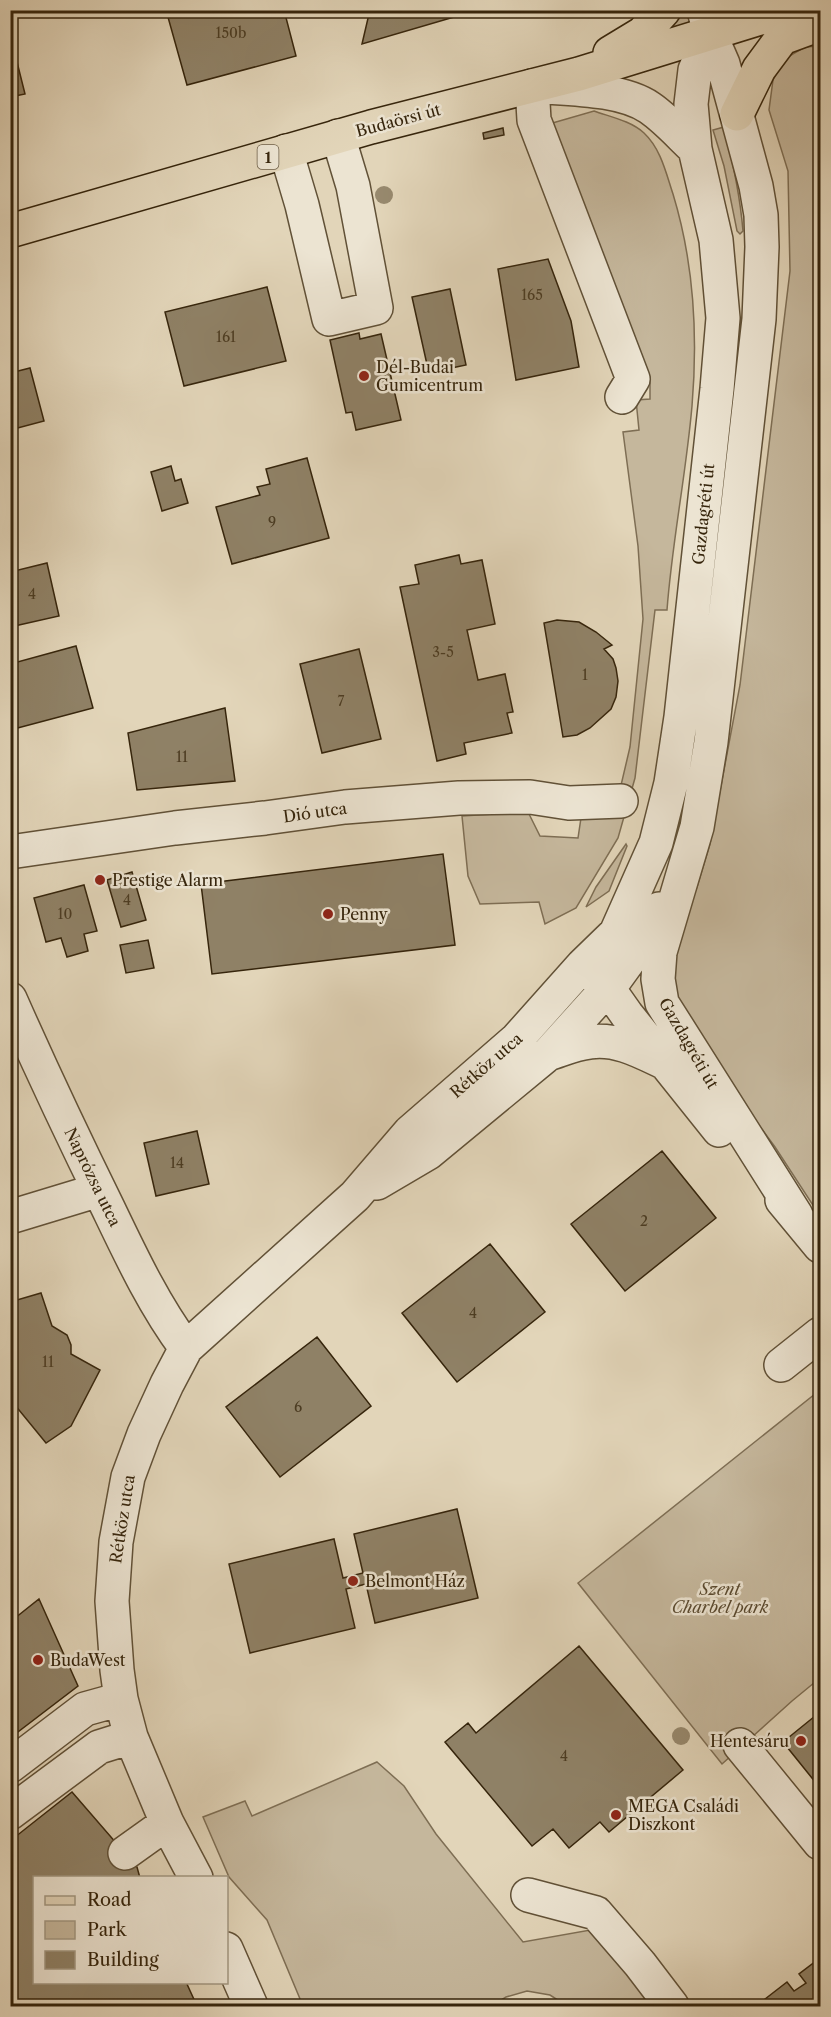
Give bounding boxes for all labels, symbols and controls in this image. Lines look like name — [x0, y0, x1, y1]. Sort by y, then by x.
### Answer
house number: 150b — [216, 24, 246, 42]
street label: Budaörsi út — [353, 99, 443, 141]
road number: 1 — [258, 145, 278, 169]
house number: 165 — [521, 286, 543, 304]
house number: 161 — [216, 328, 236, 346]
place label: Dél-Budai Gumicentrum — [376, 357, 483, 395]
marker: Dél-Budai Gumicentrum — [357, 369, 371, 383]
street label: Gazdagréti út — [688, 462, 718, 566]
house number: 9 — [268, 513, 276, 531]
house number: 4 — [28, 585, 36, 603]
house number: 3-5 — [432, 643, 454, 661]
house number: 1 — [582, 666, 588, 684]
house number: 7 — [338, 692, 345, 710]
house number: 11 — [176, 748, 188, 766]
street label: Dió utca — [282, 798, 349, 826]
place label: Prestige Alarm — [112, 870, 223, 890]
marker: Prestige Alarm — [93, 873, 107, 887]
house number: 4 — [123, 891, 131, 909]
place label: Penny — [340, 904, 389, 924]
house number: 10 — [58, 905, 72, 923]
marker: Penny — [321, 907, 335, 921]
street label: Gazdagréti út — [655, 994, 723, 1092]
street label: Rétköz utca — [446, 1028, 527, 1102]
street label: Naprózsa utca — [60, 1124, 126, 1230]
house number: 14 — [170, 1154, 184, 1172]
house number: 2 — [640, 1212, 648, 1230]
house number: 4 — [469, 1304, 477, 1322]
house number: 11 — [42, 1353, 54, 1371]
house number: 6 — [294, 1398, 302, 1416]
street label: Rétköz utca — [105, 1473, 139, 1565]
place label: Belmont Ház — [365, 1571, 465, 1591]
marker: Belmont Ház — [346, 1574, 360, 1588]
park label: Szent Charbel park — [672, 1579, 769, 1617]
place label: BudaWest — [50, 1650, 126, 1670]
marker: BudaWest — [31, 1653, 45, 1667]
place label: Hentesáru — [710, 1731, 789, 1751]
marker: Hentesáru — [794, 1734, 808, 1748]
house number: 4 — [560, 1747, 568, 1765]
place label: MEGA Családi Diszkont — [628, 1796, 739, 1834]
marker: MEGA Családi Diszkont — [609, 1808, 623, 1822]
legend — [33, 1876, 228, 1984]
text: Road — [87, 1889, 132, 1911]
text: Park — [87, 1919, 128, 1941]
text: Building — [87, 1949, 159, 1971]

